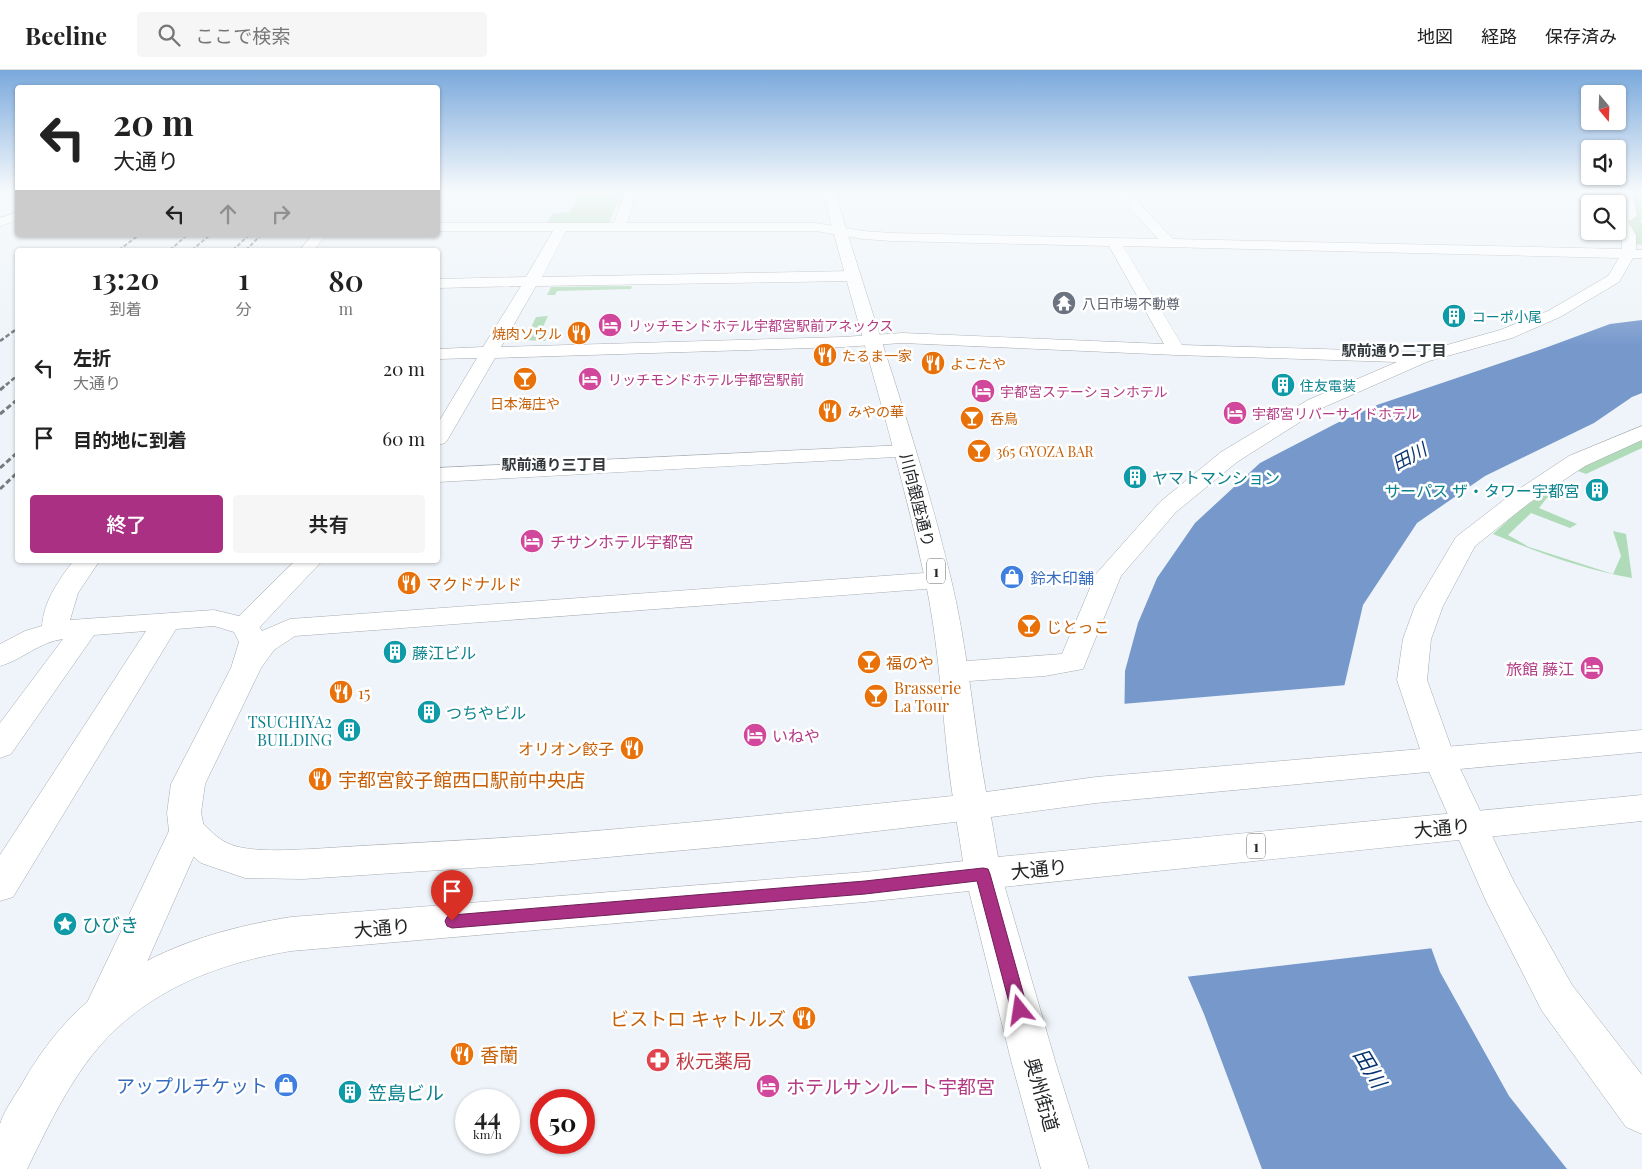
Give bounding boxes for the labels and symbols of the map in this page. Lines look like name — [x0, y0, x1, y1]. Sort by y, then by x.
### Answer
north arrow — [1581, 85, 1626, 130]
temple icon: 八日市場不動尊 — [1051, 290, 1077, 316]
place label: 八日市場不動尊 — [1082, 294, 1180, 313]
building icon: コーポ小尾 — [1441, 303, 1467, 329]
place label: コーポ小尾 — [1472, 307, 1542, 326]
hotel icon: リッチモンドホテル宇都宮駅前アネックス — [597, 312, 623, 338]
place label: リッチモンドホテル宇都宮駅前アネックス — [628, 316, 894, 335]
restaurant icon: 焼肉ソウル — [566, 320, 592, 346]
place label: 焼肉ソウル — [492, 324, 562, 343]
district label: 駅前通り二丁目 — [1341, 340, 1447, 360]
restaurant icon: たるま一家 — [812, 342, 838, 368]
place label: たるま一家 — [842, 346, 912, 365]
restaurant icon: よこたや — [920, 350, 946, 376]
place label: よこたや — [950, 354, 1006, 373]
bar icon: 日本海庄や — [512, 366, 538, 392]
hotel icon: リッチモンドホテル宇都宮駅前 — [577, 366, 603, 392]
place label: リッチモンドホテル宇都宮駅前 — [608, 370, 804, 389]
building icon: 住友電装 — [1270, 372, 1296, 398]
place label: 住友電装 — [1300, 376, 1356, 395]
hotel icon: 宇都宮ステーションホテル — [970, 378, 996, 404]
place label: 宇都宮ステーションホテル — [1000, 382, 1168, 401]
place label: 日本海庄や — [490, 394, 560, 413]
restaurant icon: みやの華 — [817, 398, 843, 424]
hotel icon: 宇都宮リバーサイドホテル — [1222, 400, 1248, 426]
place label: みやの華 — [848, 402, 904, 421]
place label: 宇都宮リバーサイドホテル — [1252, 404, 1420, 423]
bar icon: 呑鳥 — [959, 405, 985, 431]
place label: 呑鳥 — [990, 409, 1018, 428]
water label: 田川 — [1387, 436, 1432, 475]
bar icon: 365 GYOZA BAR — [966, 438, 992, 464]
place label: 365 GYOZA BAR — [996, 442, 1095, 461]
street label: 川向銀座通り — [896, 451, 940, 549]
district label: 駅前通り三丁目 — [501, 454, 607, 474]
building icon: ヤマトマンション — [1122, 464, 1148, 490]
place label: ヤマトマンション — [1152, 467, 1280, 488]
building icon: サーパス ザ・タワー宇都宮 — [1584, 477, 1610, 503]
place label: サーパス ザ・タワー宇都宮 — [1384, 480, 1580, 501]
hotel icon: チサンホテル宇都宮 — [519, 528, 545, 554]
place label: チサンホテル宇都宮 — [550, 531, 694, 552]
road number: 1 — [927, 558, 945, 584]
shop icon: 鈴木印舗 — [999, 564, 1025, 590]
place label: 鈴木印舗 — [1030, 567, 1094, 588]
restaurant icon: マクドナルド — [396, 570, 422, 596]
place label: マクドナルド — [426, 573, 522, 594]
bar icon: じとっこ — [1016, 613, 1042, 639]
place label: じとっこ — [1046, 616, 1110, 637]
building icon: 藤江ビル — [382, 639, 408, 665]
place label: 藤江ビル — [412, 642, 476, 663]
bar icon: 福のや — [856, 649, 882, 675]
place label: 福のや — [886, 652, 934, 673]
hotel icon: 旅館 藤江 — [1579, 655, 1605, 681]
place label: 旅館 藤江 — [1506, 658, 1574, 679]
place label: Brasserie La Tour — [894, 677, 961, 716]
restaurant icon: 15 — [328, 679, 354, 705]
place label: 15 — [358, 682, 370, 703]
bar icon: Brasserie La Tour — [863, 683, 889, 709]
building icon: つちやビル — [416, 699, 442, 725]
place label: つちやビル — [446, 702, 526, 723]
place label: TSUCHIYA2 BUILDING — [248, 711, 332, 750]
building icon: TSUCHIYA2 BUILDING — [336, 717, 362, 743]
hotel icon: いねや — [742, 722, 768, 748]
place label: いねや — [772, 725, 820, 746]
restaurant icon: オリオン餃子 — [619, 735, 645, 761]
place label: オリオン餃子 — [518, 738, 614, 759]
restaurant icon: 宇都宮餃子館西口駅前中央店 — [307, 766, 333, 792]
place label: 宇都宮餃子館西口駅前中央店 — [338, 766, 585, 792]
street label: 大通り — [1412, 812, 1472, 842]
road number: 1 — [1247, 834, 1265, 858]
street label: 大通り — [1009, 852, 1069, 884]
pin — [431, 870, 473, 921]
place icon: ひびき — [52, 911, 78, 937]
place label: ひびき — [82, 911, 139, 937]
street label: 大通り — [352, 912, 412, 942]
position arrow — [993, 983, 1045, 1035]
place label: ビストロ キャトルズ — [610, 1005, 786, 1031]
restaurant icon: ビストロ キャトルズ — [791, 1005, 817, 1031]
restaurant icon: 香蘭 — [449, 1041, 475, 1067]
place label: 香蘭 — [480, 1041, 518, 1067]
water label: 田川 — [1348, 1042, 1395, 1094]
pharmacy icon: 秋元薬局 — [645, 1047, 671, 1073]
place label: 秋元薬局 — [676, 1047, 752, 1073]
street label: 奥州街道 — [1020, 1054, 1066, 1134]
place label: アップルチケット — [116, 1072, 268, 1098]
shop icon: アップルチケット — [273, 1072, 299, 1098]
hotel icon: ホテルサンルート宇都宮 — [755, 1073, 781, 1099]
place label: ホテルサンルート宇都宮 — [786, 1073, 995, 1099]
building icon: 笠島ビル — [337, 1079, 363, 1105]
place label: 笠島ビル — [368, 1079, 444, 1105]
speed limit sign: 50 — [530, 1089, 595, 1154]

